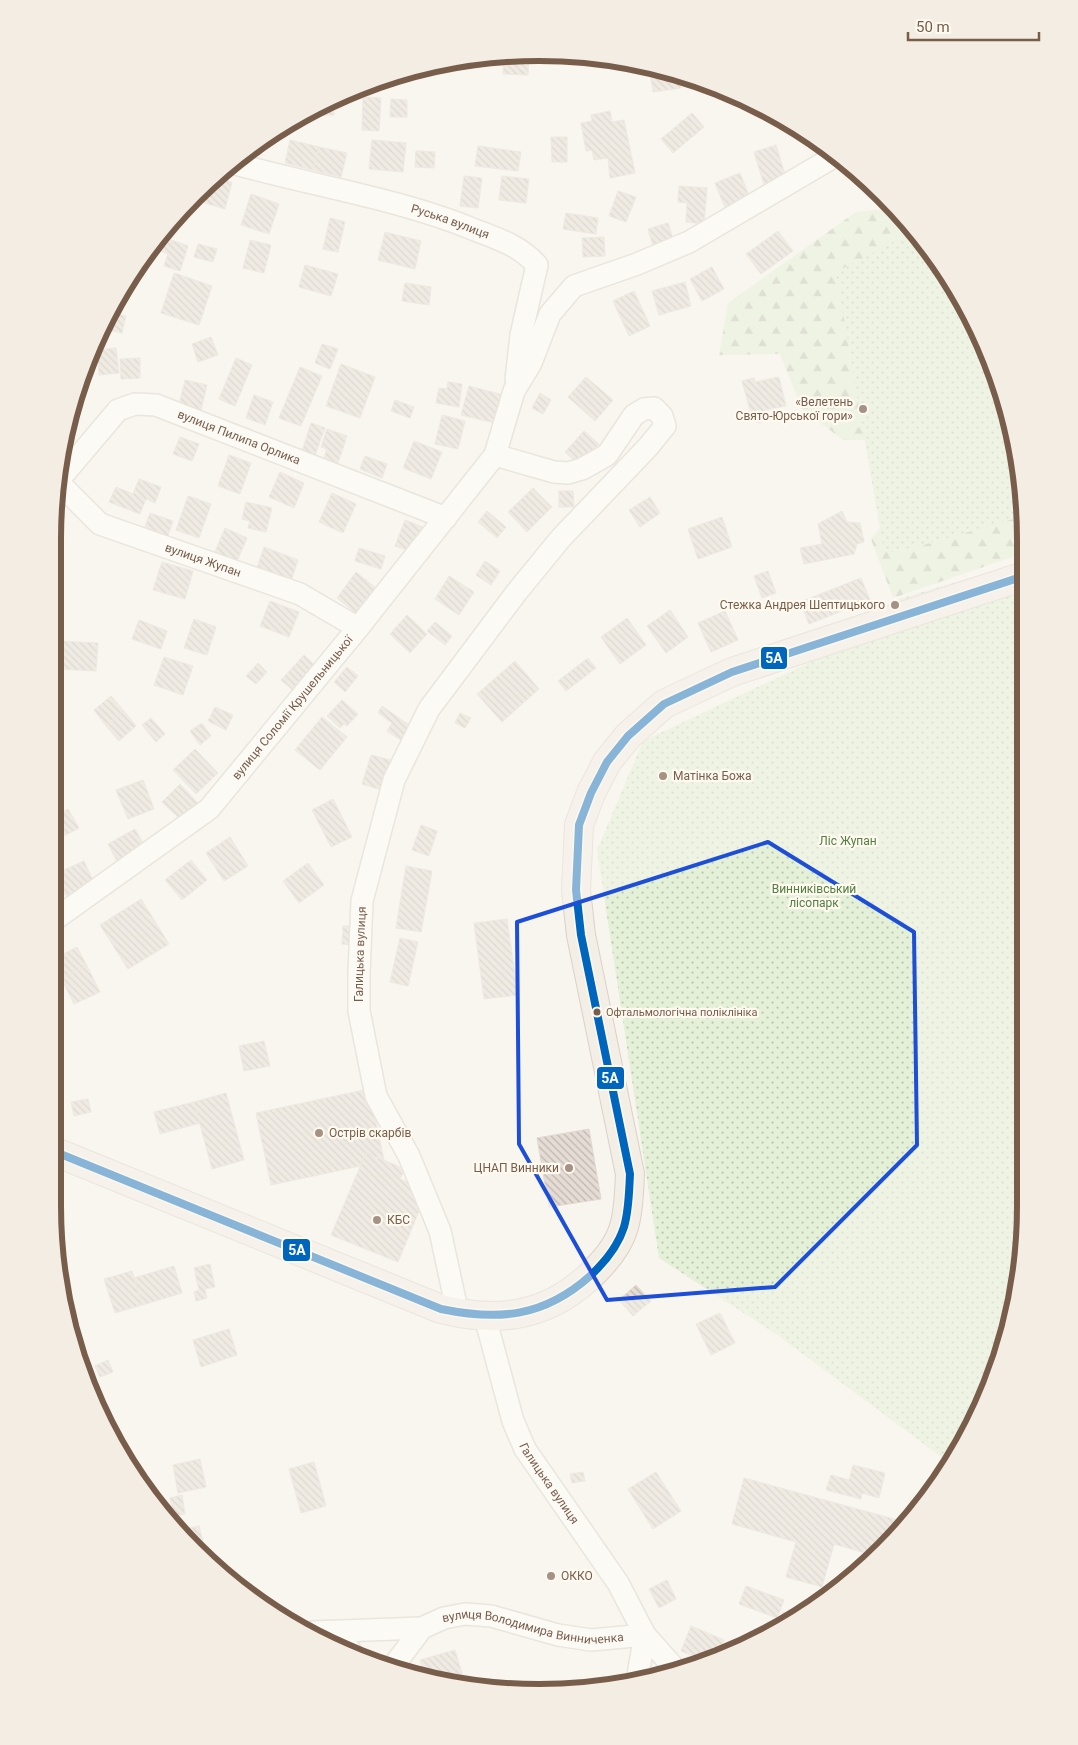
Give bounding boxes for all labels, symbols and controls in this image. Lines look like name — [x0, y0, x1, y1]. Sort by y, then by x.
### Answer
scale bar — [908, 10, 1039, 42]
text: 50 m — [916, 18, 950, 36]
street label: Руська вулиця — [409, 201, 491, 242]
place label: «Велетень Свято-Юрської гори» — [736, 395, 853, 423]
marker: «Велетень Свято-Юрської гори» — [857, 403, 869, 415]
street label: вулиця Пилипа Орлика — [176, 407, 302, 468]
street label: вулиця Жупан — [163, 540, 243, 580]
place label: Стежка Андрея Шептицького — [720, 598, 885, 612]
marker: Стежка Андрея Шептицького — [889, 599, 901, 611]
street label: вулиця Соломії Крушельницької — [229, 632, 356, 782]
line badge: 5А — [760, 646, 788, 670]
text: 5А — [765, 650, 783, 666]
place label: Матінка Божа — [673, 769, 752, 783]
marker: Матінка Божа — [657, 770, 669, 782]
park label: Ліс Жупан — [819, 834, 877, 848]
park label: Винниківський лісопарк — [772, 882, 856, 910]
street label: Галицька вулиця — [352, 906, 369, 1002]
place label: Офтальмологічна поліклініка — [606, 1006, 757, 1019]
marker: Офтальмологічна поліклініка — [592, 1007, 602, 1017]
line badge: 5А — [596, 1066, 625, 1090]
text: 5А — [601, 1070, 619, 1086]
place label: Острів скарбів — [329, 1126, 411, 1140]
marker: Острів скарбів — [313, 1127, 325, 1139]
place label: ЦНАП Винники — [474, 1161, 559, 1175]
marker: ЦНАП Винники — [563, 1162, 575, 1174]
place label: КБС — [387, 1213, 410, 1227]
marker: КБС — [371, 1214, 383, 1226]
line badge: 5А — [282, 1238, 311, 1262]
text: 5А — [288, 1242, 306, 1258]
street label: Галицька вулиця — [516, 1441, 582, 1527]
place label: ОККО — [561, 1569, 593, 1583]
marker: ОККО — [545, 1570, 557, 1582]
street label: вулиця Володимира Винниченка — [441, 1607, 624, 1647]

